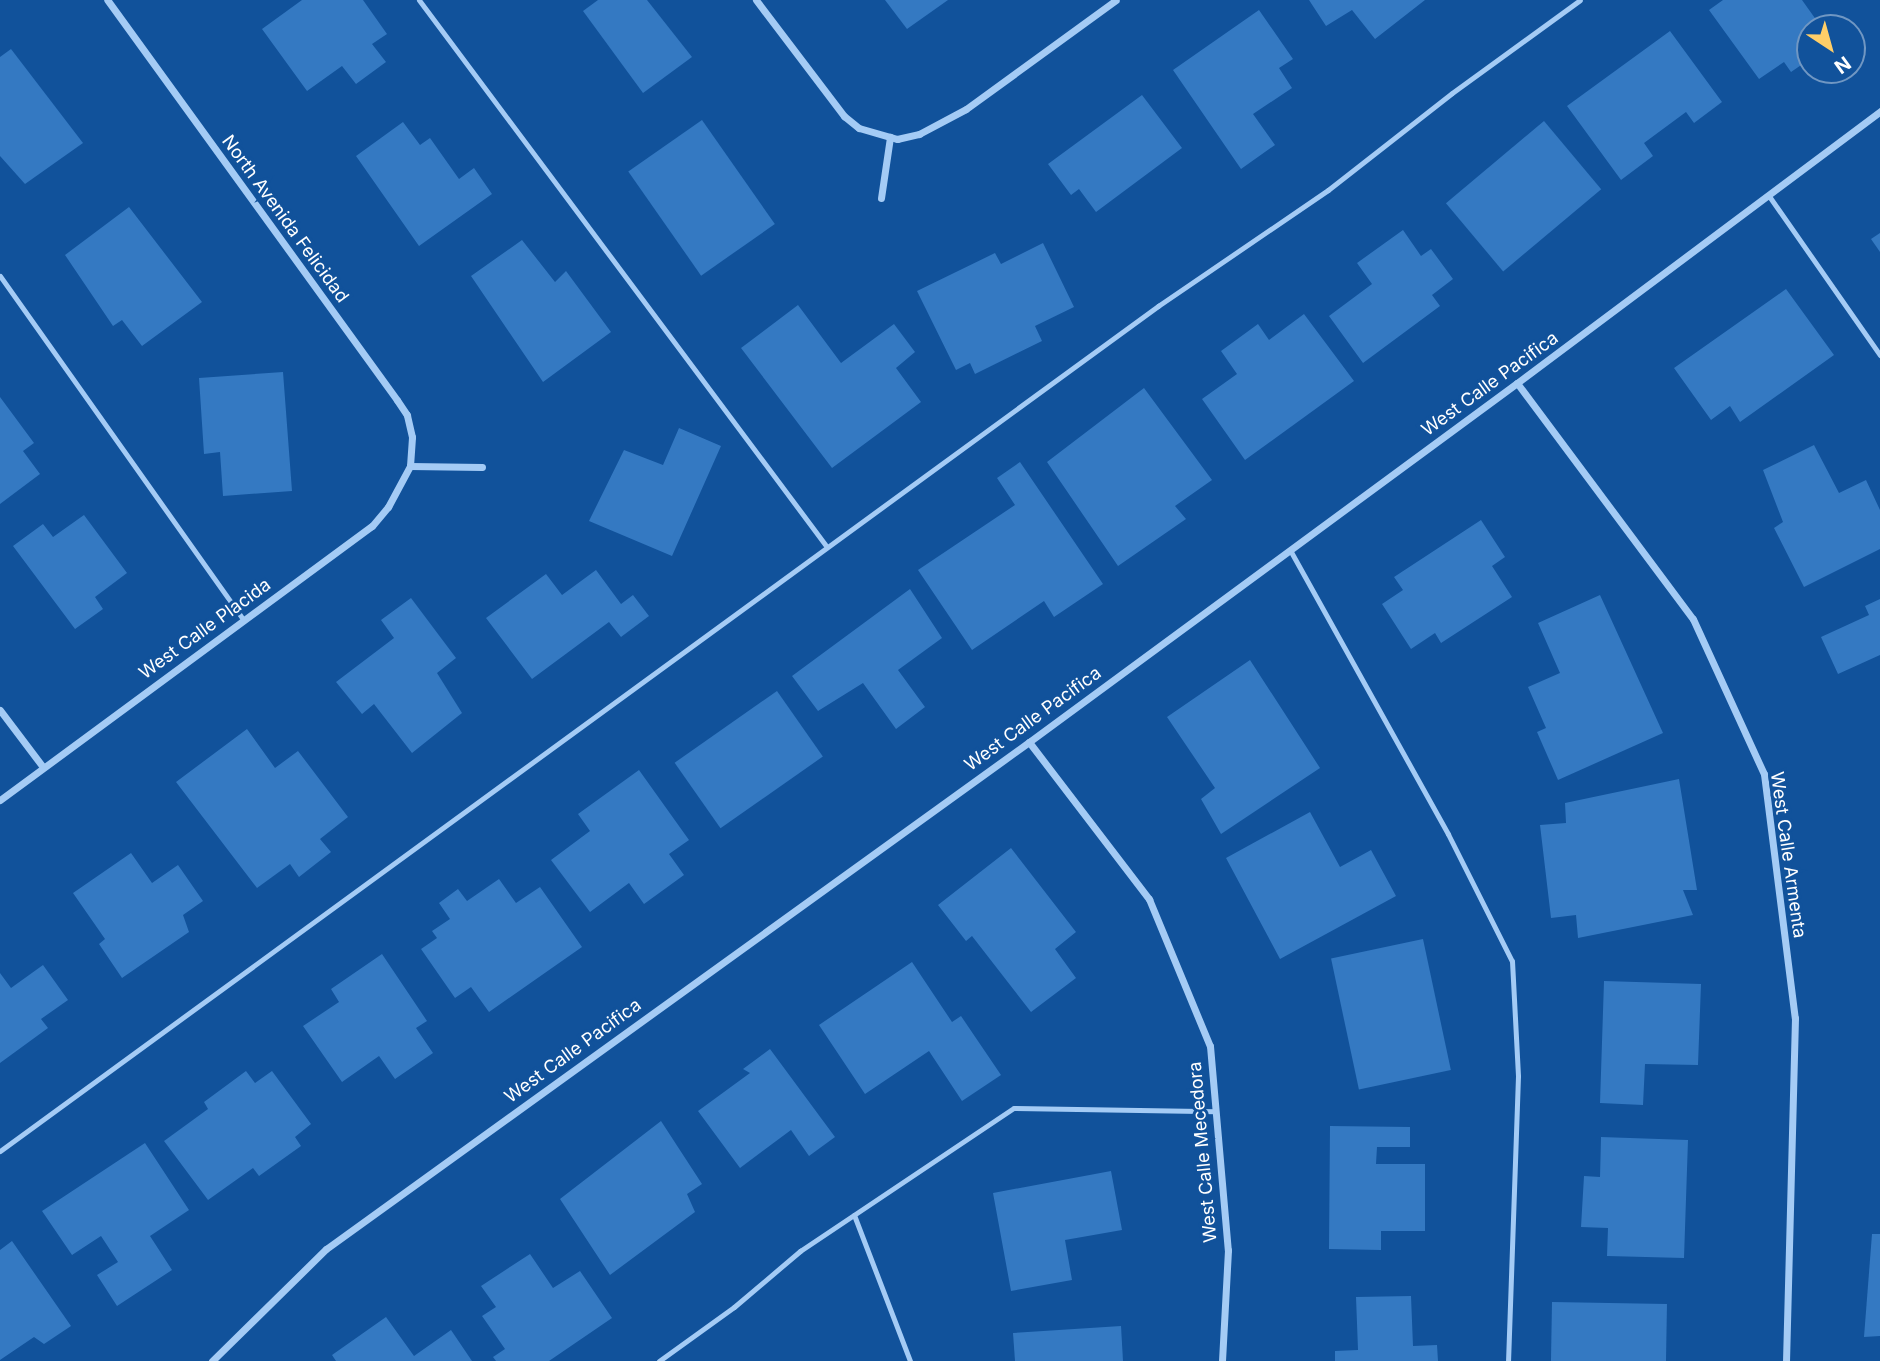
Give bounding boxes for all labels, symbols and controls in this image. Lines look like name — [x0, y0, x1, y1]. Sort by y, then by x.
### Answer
north arrow — [1796, 14, 1866, 84]
text: N — [1830, 51, 1855, 78]
street label: North Avenida Felicidad — [217, 131, 353, 307]
street label: West Calle Pacifica — [1418, 327, 1562, 441]
street label: West Calle Placida — [135, 574, 275, 684]
street label: West Calle Pacifica — [961, 662, 1105, 776]
street label: West Calle Armenta — [1766, 770, 1810, 940]
street label: West Calle Pacifica — [501, 994, 645, 1108]
street label: West Calle Mecedora — [1184, 1061, 1222, 1243]

